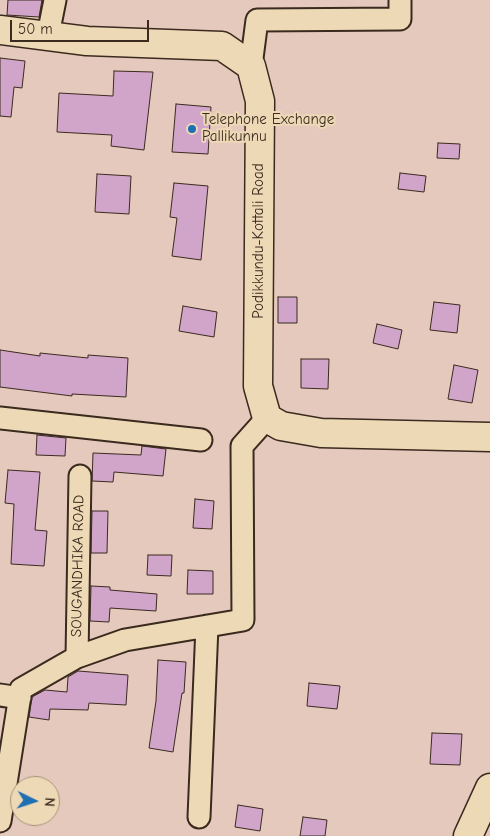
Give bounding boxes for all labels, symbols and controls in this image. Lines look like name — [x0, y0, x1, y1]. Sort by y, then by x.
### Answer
scale bar — [12, 10, 151, 42]
text: 50 m — [18, 20, 53, 38]
place label: Telephone Exchange Pallikunnu — [202, 111, 334, 146]
marker: Telephone Exchange Pallikunnu — [186, 123, 198, 135]
street label: Podikkundu-Kottali Road — [250, 163, 268, 319]
street label: SOUGANDHIKA ROAD — [68, 495, 88, 637]
north arrow — [10, 776, 60, 826]
text: N — [41, 797, 58, 807]

